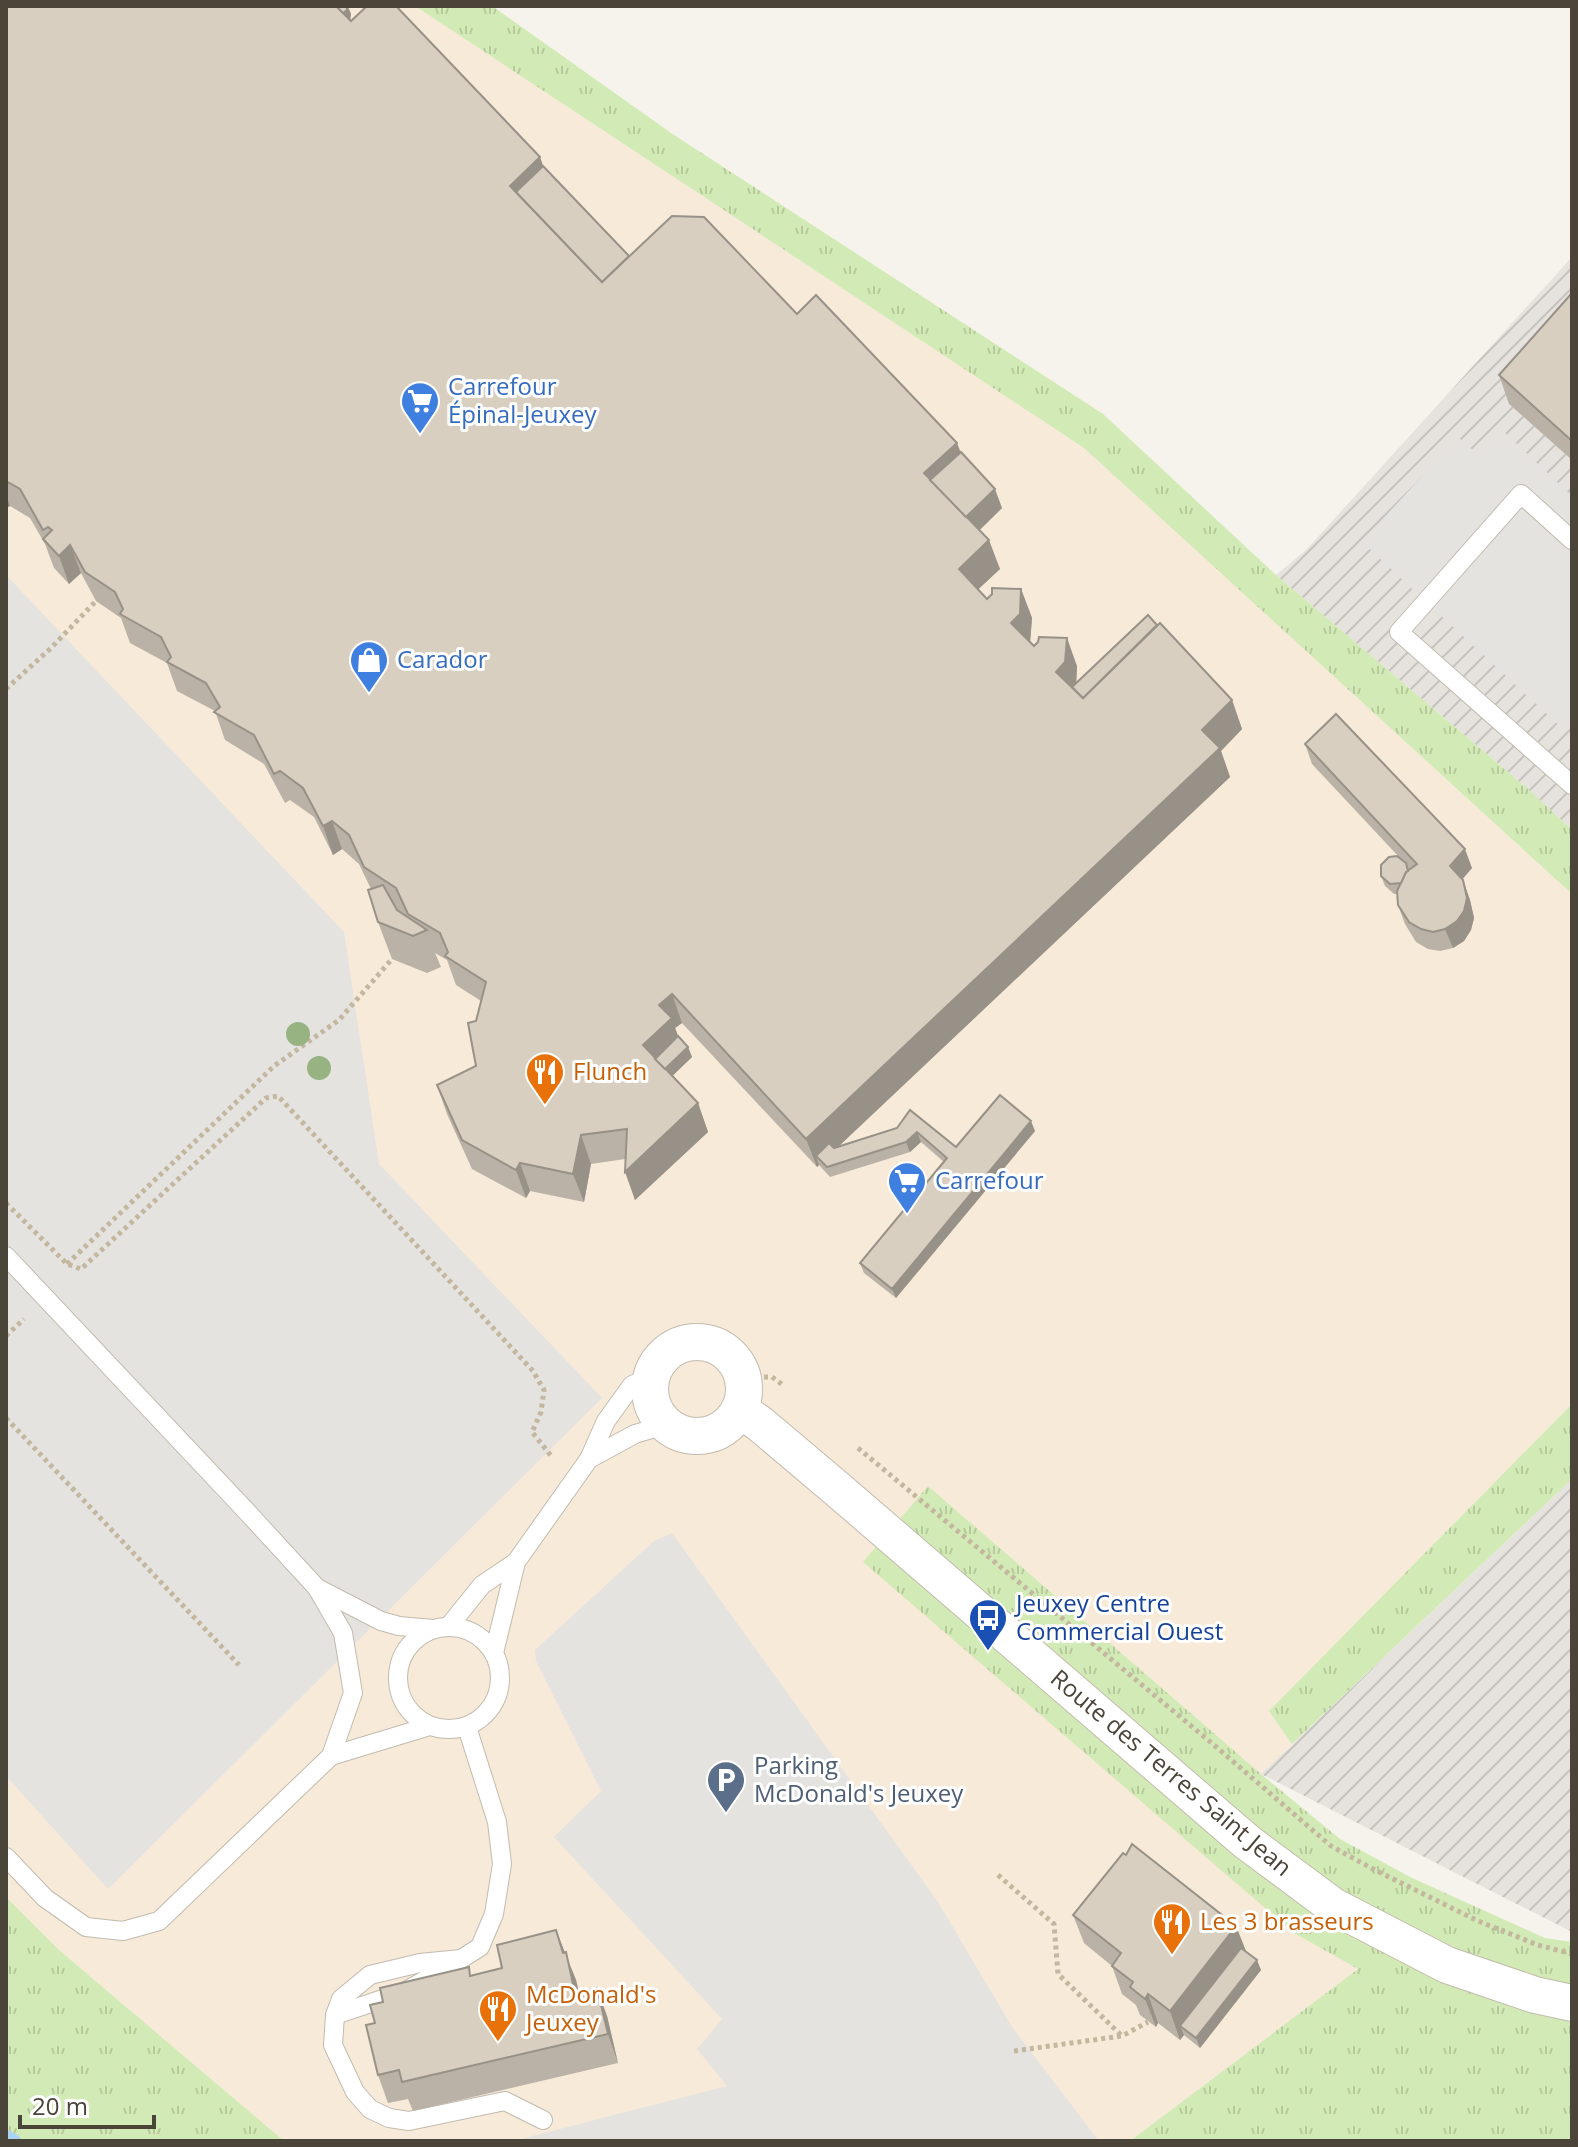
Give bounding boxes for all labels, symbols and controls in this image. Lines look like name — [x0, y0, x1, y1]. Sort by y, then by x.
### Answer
place label: Carrefour Épinal-Jeuxey — [448, 369, 598, 430]
supermarket icon: Carrefour Épinal-Jeuxey — [399, 380, 441, 435]
shop icon: Carador — [348, 639, 390, 694]
place label: Carador — [397, 642, 488, 675]
restaurant icon: Flunch — [524, 1051, 566, 1106]
place label: Flunch — [573, 1054, 647, 1087]
supermarket icon: Carrefour — [886, 1160, 928, 1215]
place label: Carrefour — [935, 1163, 1044, 1196]
place label: Jeuxey Centre Commercial Ouest — [1014, 1586, 1223, 1647]
bus stop icon: Jeuxey Centre Commercial Ouest — [967, 1597, 1009, 1652]
street label: Route des Terres Saint Jean — [1044, 1661, 1300, 1883]
place label: Parking McDonald's Jeuxey — [754, 1748, 964, 1809]
parking icon: Parking McDonald's Jeuxey — [705, 1759, 747, 1814]
restaurant icon: Les 3 brasseurs — [1151, 1901, 1193, 1956]
place label: Les 3 brasseurs — [1200, 1904, 1374, 1937]
place label: McDonald's Jeuxey — [524, 1977, 656, 2038]
restaurant icon: McDonald's Jeuxey — [477, 1988, 519, 2043]
scale bar — [20, 2079, 154, 2129]
text: 20 m — [32, 2089, 88, 2122]

